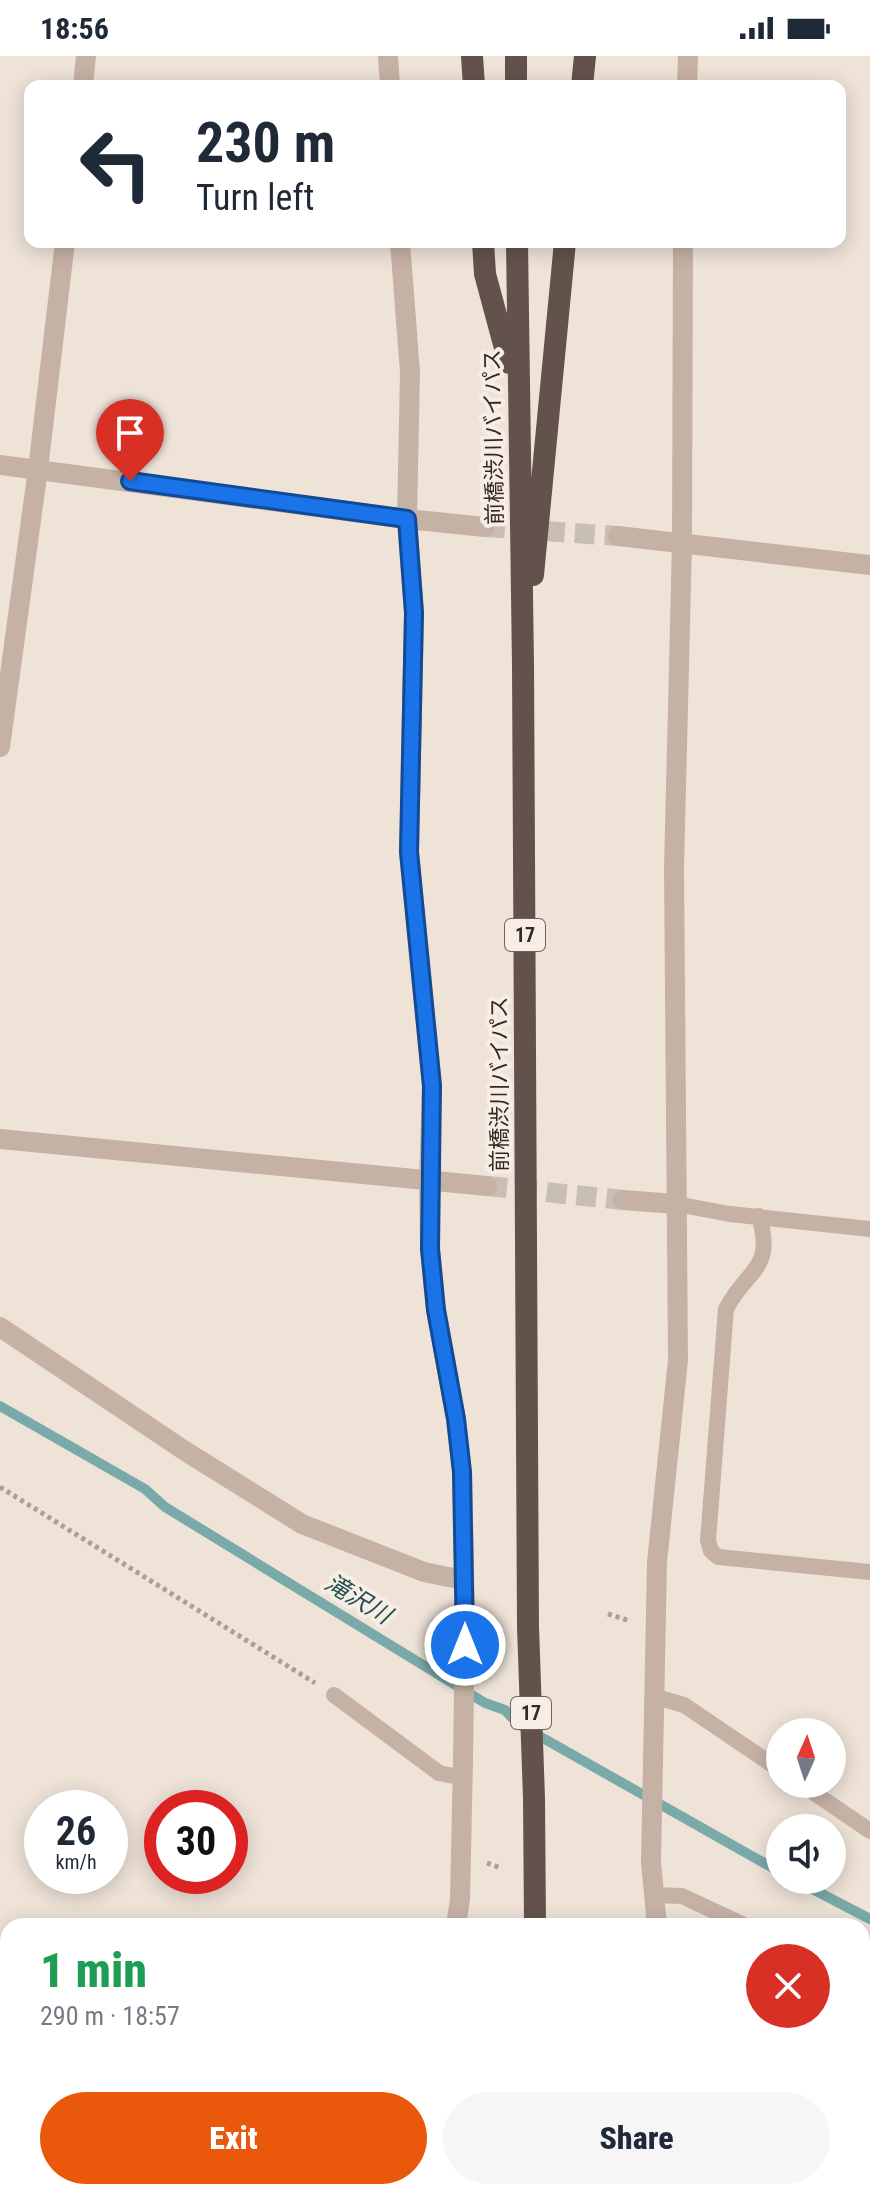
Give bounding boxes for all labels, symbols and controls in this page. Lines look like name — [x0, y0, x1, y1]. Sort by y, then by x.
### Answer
text: 18:56 — [40, 11, 109, 46]
text: 230 m — [196, 110, 335, 176]
icon: left — [64, 112, 168, 216]
text: Turn left — [196, 177, 314, 219]
street label: 前橋渋川バイパス — [479, 349, 508, 525]
pin — [96, 399, 164, 481]
icon: arrive — [108, 411, 152, 455]
road number: 17 — [505, 919, 545, 951]
street label: 前橋渋川バイパス — [487, 996, 512, 1172]
water label: 滝沢川 — [320, 1568, 399, 1631]
position arrow — [423, 1603, 507, 1687]
road number: 17 — [511, 1697, 551, 1729]
north arrow — [766, 1718, 846, 1798]
map controls — [766, 1718, 846, 1894]
speed limit sign: 30 — [144, 1790, 248, 1894]
text: 26 — [56, 1808, 96, 1855]
button: sound — [766, 1814, 846, 1894]
text: km/h — [55, 1850, 97, 1874]
text: 1 min — [40, 1942, 147, 1999]
button: close — [746, 1944, 830, 2028]
text: 290 m · 18:57 — [40, 2001, 180, 2031]
button: Exit — [40, 2092, 427, 2184]
button: Share — [443, 2092, 830, 2184]

